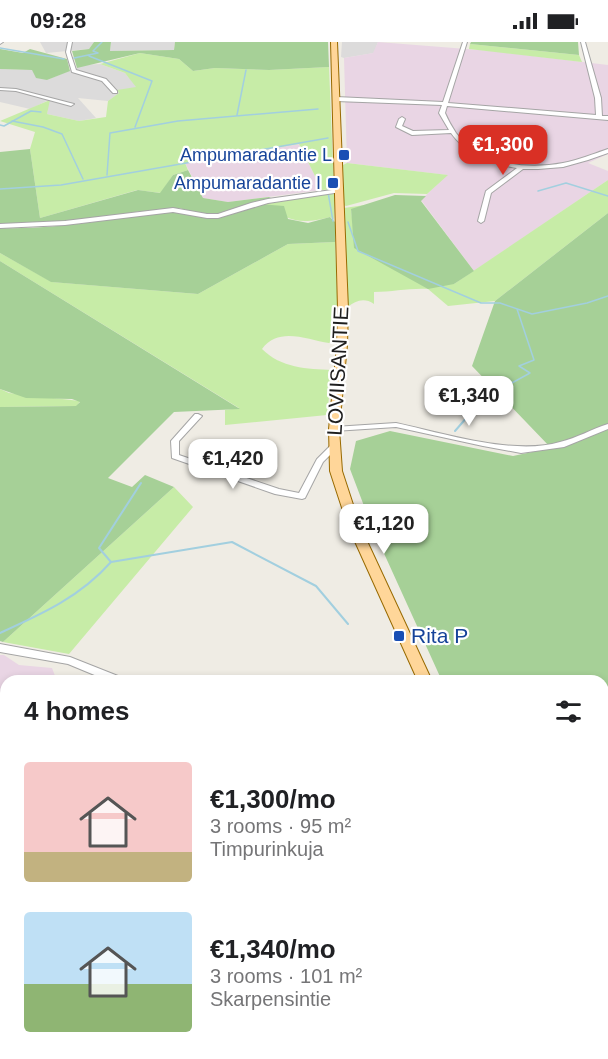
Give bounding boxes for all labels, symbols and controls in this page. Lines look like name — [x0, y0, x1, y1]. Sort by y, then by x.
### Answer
text: 09:28 — [30, 8, 86, 33]
pin: €1,300 — [454, 125, 552, 176]
text: €1,300 — [472, 133, 534, 155]
place label: Ampumaradantie L — [180, 145, 332, 165]
marker: Ampumaradantie L — [337, 148, 351, 162]
place label: Ampumaradantie I — [174, 173, 321, 193]
marker: Ampumaradantie I — [326, 176, 340, 190]
street label: LOVIISANTIE — [323, 306, 352, 436]
pin: €1,340 — [420, 376, 518, 427]
text: €1,340 — [438, 384, 500, 406]
pin: €1,420 — [184, 439, 282, 490]
text: €1,420 — [202, 447, 264, 469]
pin: €1,120 — [335, 504, 433, 555]
text: €1,120 — [353, 512, 415, 534]
place label: Rita P — [411, 624, 468, 647]
marker: Rita P — [392, 629, 406, 643]
icon: filters — [552, 695, 585, 728]
text: 4 homes — [24, 696, 130, 726]
text: €1,300/mo — [210, 784, 336, 814]
icon: home — [72, 786, 144, 858]
text: 3 rooms · 95 m² — [210, 815, 351, 837]
text: Timpurinkuja — [210, 838, 324, 860]
text: €1,340/mo — [210, 934, 336, 964]
icon: home — [72, 936, 144, 1008]
text: 3 rooms · 101 m² — [210, 965, 362, 987]
text: Skarpensintie — [210, 988, 331, 1010]

